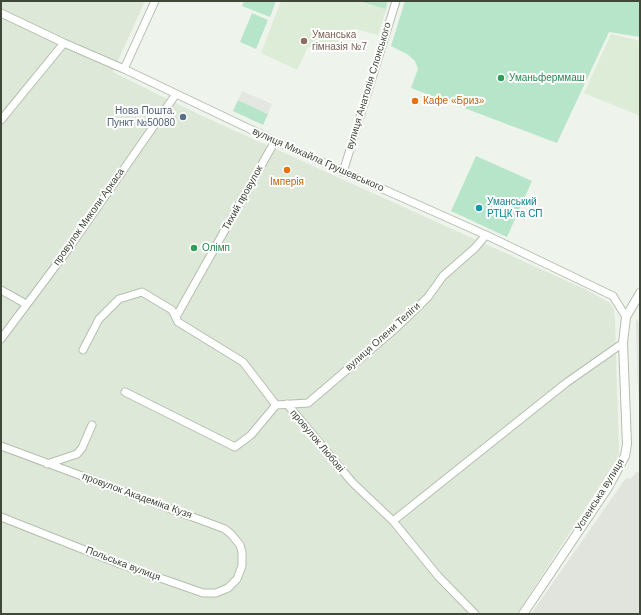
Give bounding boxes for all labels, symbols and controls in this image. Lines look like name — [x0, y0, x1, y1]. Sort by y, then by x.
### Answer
street label: вулиця Анатолія Слонського — [344, 21, 394, 151]
place label: Уманська гімназія №7 — [312, 29, 367, 52]
marker: Уманська гімназія №7 — [299, 36, 309, 46]
place label: Уманьферммаш — [509, 72, 585, 84]
marker: Уманьферммаш — [496, 73, 506, 83]
place label: Кафе «Бриз» — [423, 95, 484, 107]
marker: Кафе «Бриз» — [410, 96, 420, 106]
place label: Нова Пошта. Пункт №50080 — [107, 105, 175, 128]
marker: Нова Пошта. Пункт №50080 — [178, 112, 188, 122]
street label: вулиця Михайла Грушевського — [250, 126, 386, 194]
street label: Тихий провулок — [220, 163, 266, 233]
marker: Імперія — [282, 165, 292, 175]
street label: провулок Миколи Аркаса — [51, 166, 127, 268]
place label: Імперія — [270, 176, 304, 188]
place label: Уманський РТЦК та СП — [487, 196, 543, 220]
marker: Уманський РТЦК та СП — [474, 203, 484, 213]
place label: Олімп — [202, 242, 230, 254]
marker: Олімп — [189, 243, 199, 253]
street label: вулиця Олени Теліги — [343, 300, 423, 374]
street label: провулок Любові — [287, 407, 347, 475]
street label: Успенська вулиця — [573, 457, 627, 533]
street label: провулок Академіка Кузя — [80, 470, 194, 522]
street label: Польська вулиця — [84, 544, 162, 584]

